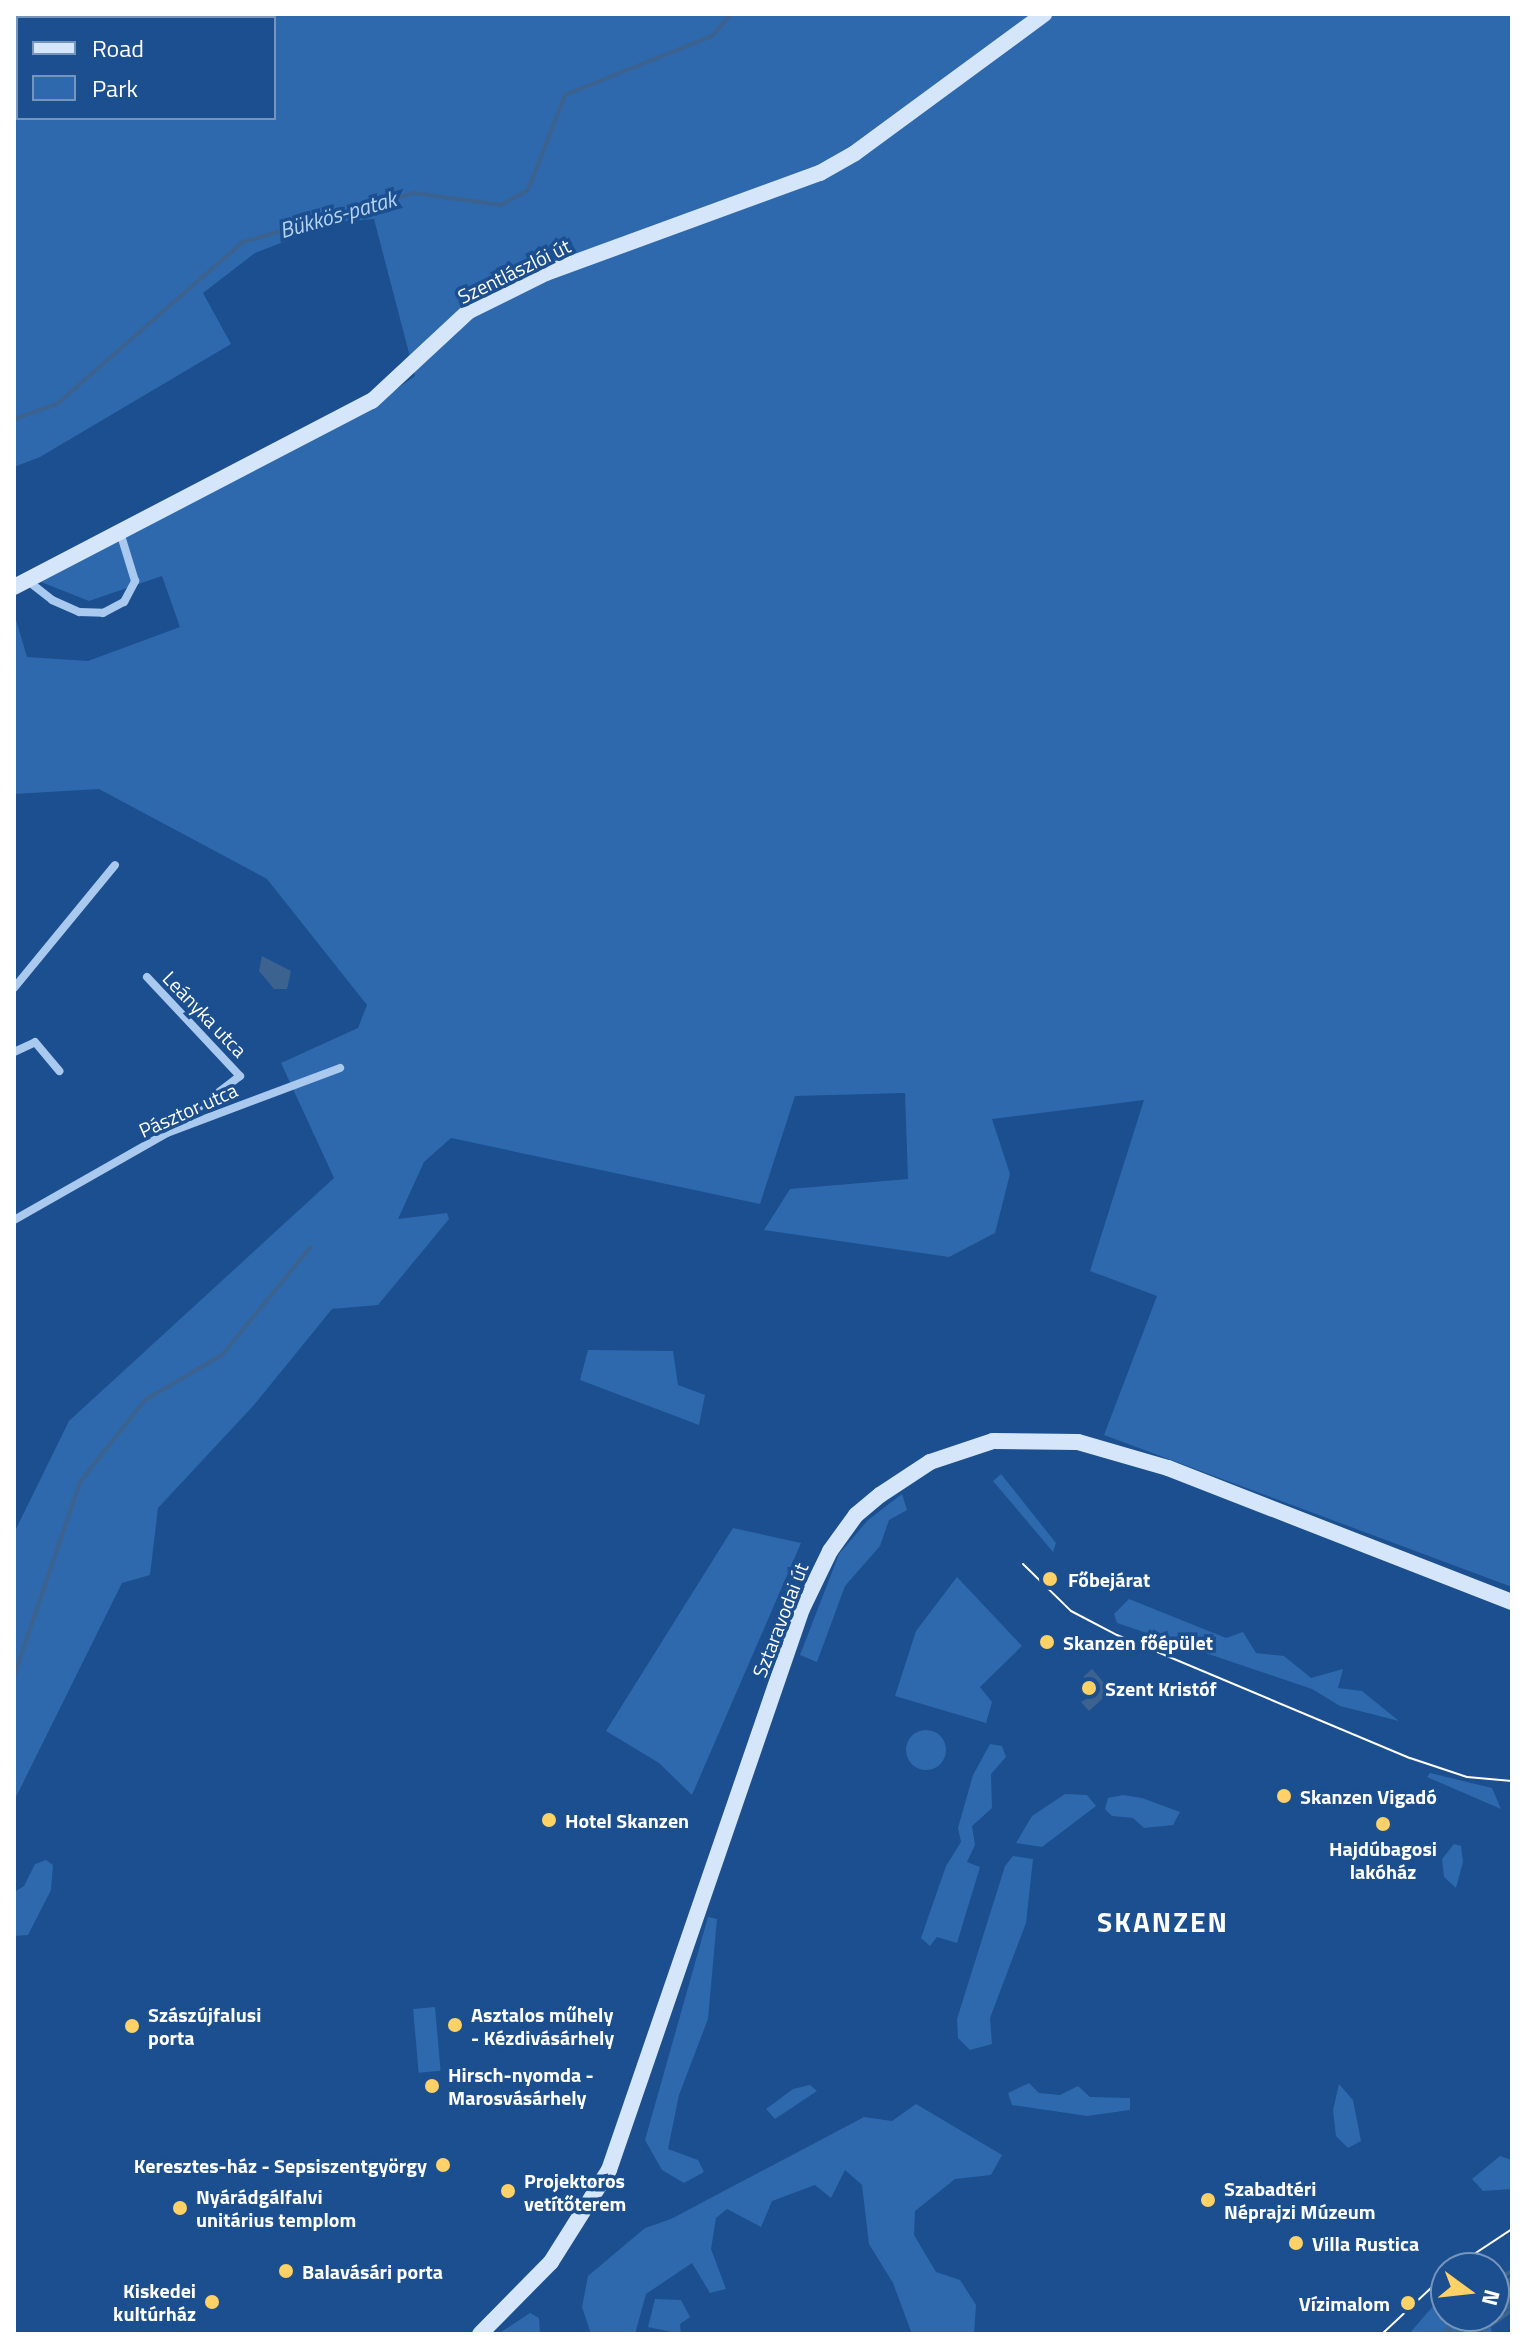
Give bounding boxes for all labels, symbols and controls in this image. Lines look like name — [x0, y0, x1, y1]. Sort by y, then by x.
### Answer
legend — [16, 16, 276, 120]
text: Road — [92, 30, 144, 66]
text: Park — [92, 70, 138, 106]
water label: Bükkös-patak — [277, 186, 399, 244]
street label: Szentlászlói út — [454, 233, 574, 309]
street label: Leányka utca — [158, 966, 252, 1062]
street label: Pásztor utca — [135, 1078, 241, 1142]
street label: Sztaravodai út — [747, 1559, 813, 1681]
place label: Főbejárat — [1068, 1567, 1150, 1591]
marker: Főbejárat — [1039, 1568, 1061, 1590]
place label: Skanzen főépület — [1063, 1630, 1213, 1654]
marker: Skanzen főépület — [1038, 1633, 1056, 1651]
place label: Szent Kristóf — [1105, 1676, 1217, 1700]
marker: Szent Kristóf — [1080, 1679, 1098, 1697]
place label: Skanzen Vigadó — [1300, 1784, 1437, 1808]
marker: Skanzen Vigadó — [1275, 1787, 1293, 1805]
place label: Hotel Skanzen — [565, 1808, 689, 1832]
marker: Hotel Skanzen — [540, 1811, 558, 1829]
marker: Hajdúbagosi lakóház — [1374, 1815, 1392, 1833]
place label: Hajdúbagosi lakóház — [1329, 1836, 1437, 1883]
district label: SKANZEN — [1097, 1905, 1229, 1939]
place label: Szászújfalusi porta — [148, 2002, 261, 2049]
place label: Asztalos műhely - Kézdivásárhely — [471, 2002, 614, 2049]
marker: Asztalos műhely - Kézdivásárhely — [446, 2016, 464, 2034]
marker: Szászújfalusi porta — [123, 2017, 141, 2035]
place label: Hirsch-nyomda - Marosvásárhely — [448, 2062, 594, 2109]
marker: Hirsch-nyomda - Marosvásárhely — [423, 2077, 441, 2095]
place label: Keresztes-ház - Sepsiszentgyörgy — [134, 2153, 427, 2177]
marker: Keresztes-ház - Sepsiszentgyörgy — [434, 2156, 452, 2174]
place label: Projektoros vetítőterem — [524, 2168, 626, 2215]
place label: Szabadtéri Néprajzi Múzeum — [1224, 2176, 1376, 2223]
marker: Projektoros vetítőterem — [499, 2182, 517, 2200]
place label: Nyárádgálfalvi unitárius templom — [196, 2184, 356, 2231]
marker: Szabadtéri Néprajzi Múzeum — [1199, 2191, 1217, 2209]
marker: Nyárádgálfalvi unitárius templom — [171, 2199, 189, 2217]
place label: Villa Rustica — [1312, 2231, 1419, 2255]
marker: Villa Rustica — [1287, 2234, 1305, 2252]
north arrow — [1430, 2252, 1510, 2332]
place label: Balavásári porta — [302, 2259, 443, 2283]
marker: Balavásári porta — [277, 2262, 295, 2280]
place label: Kiskedei kultúrház — [113, 2278, 196, 2325]
text: N — [1473, 2286, 1510, 2309]
place label: Vízimalom — [1299, 2291, 1390, 2315]
marker: Vízimalom — [1397, 2292, 1419, 2314]
marker: Kiskedei kultúrház — [203, 2293, 221, 2311]

